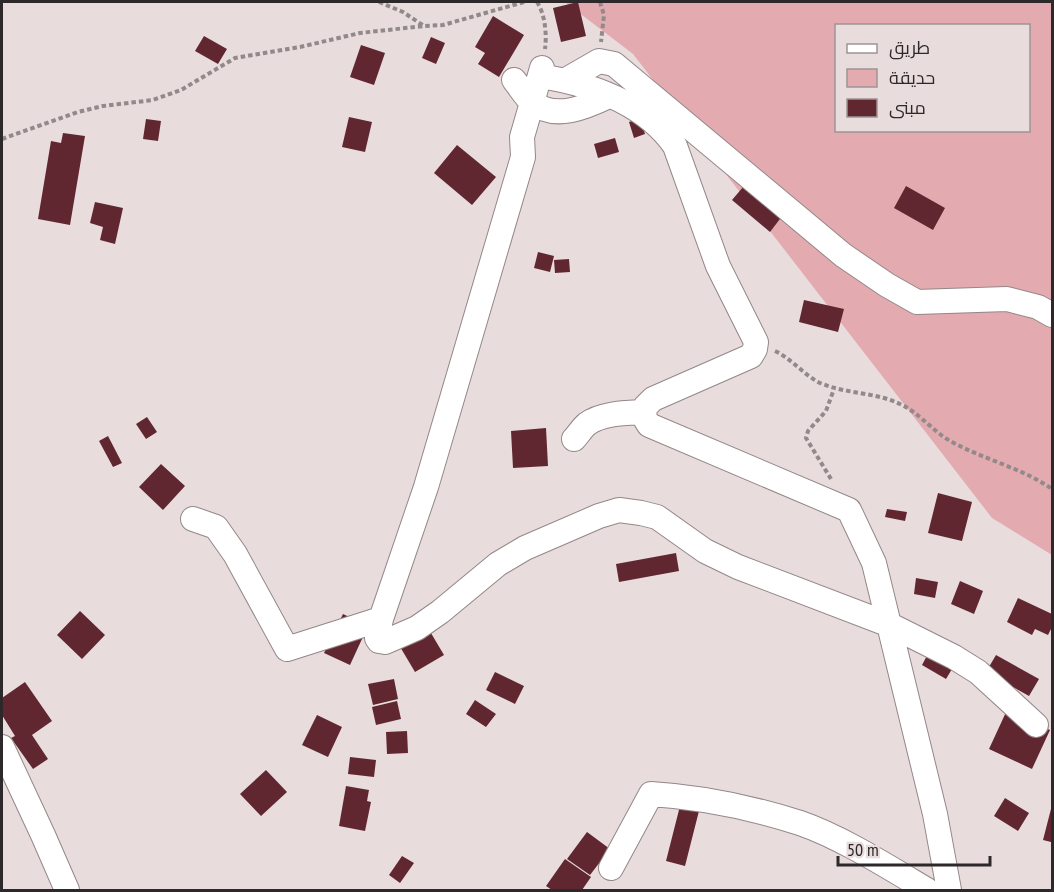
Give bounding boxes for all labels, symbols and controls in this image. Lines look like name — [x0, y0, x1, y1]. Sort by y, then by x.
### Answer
legend — [835, 24, 1030, 132]
text: طريق — [889, 36, 930, 60]
text: حديقة — [889, 66, 935, 89]
text: مبنى — [889, 96, 926, 119]
scale bar — [838, 829, 990, 867]
text: 50 m — [847, 838, 879, 861]

